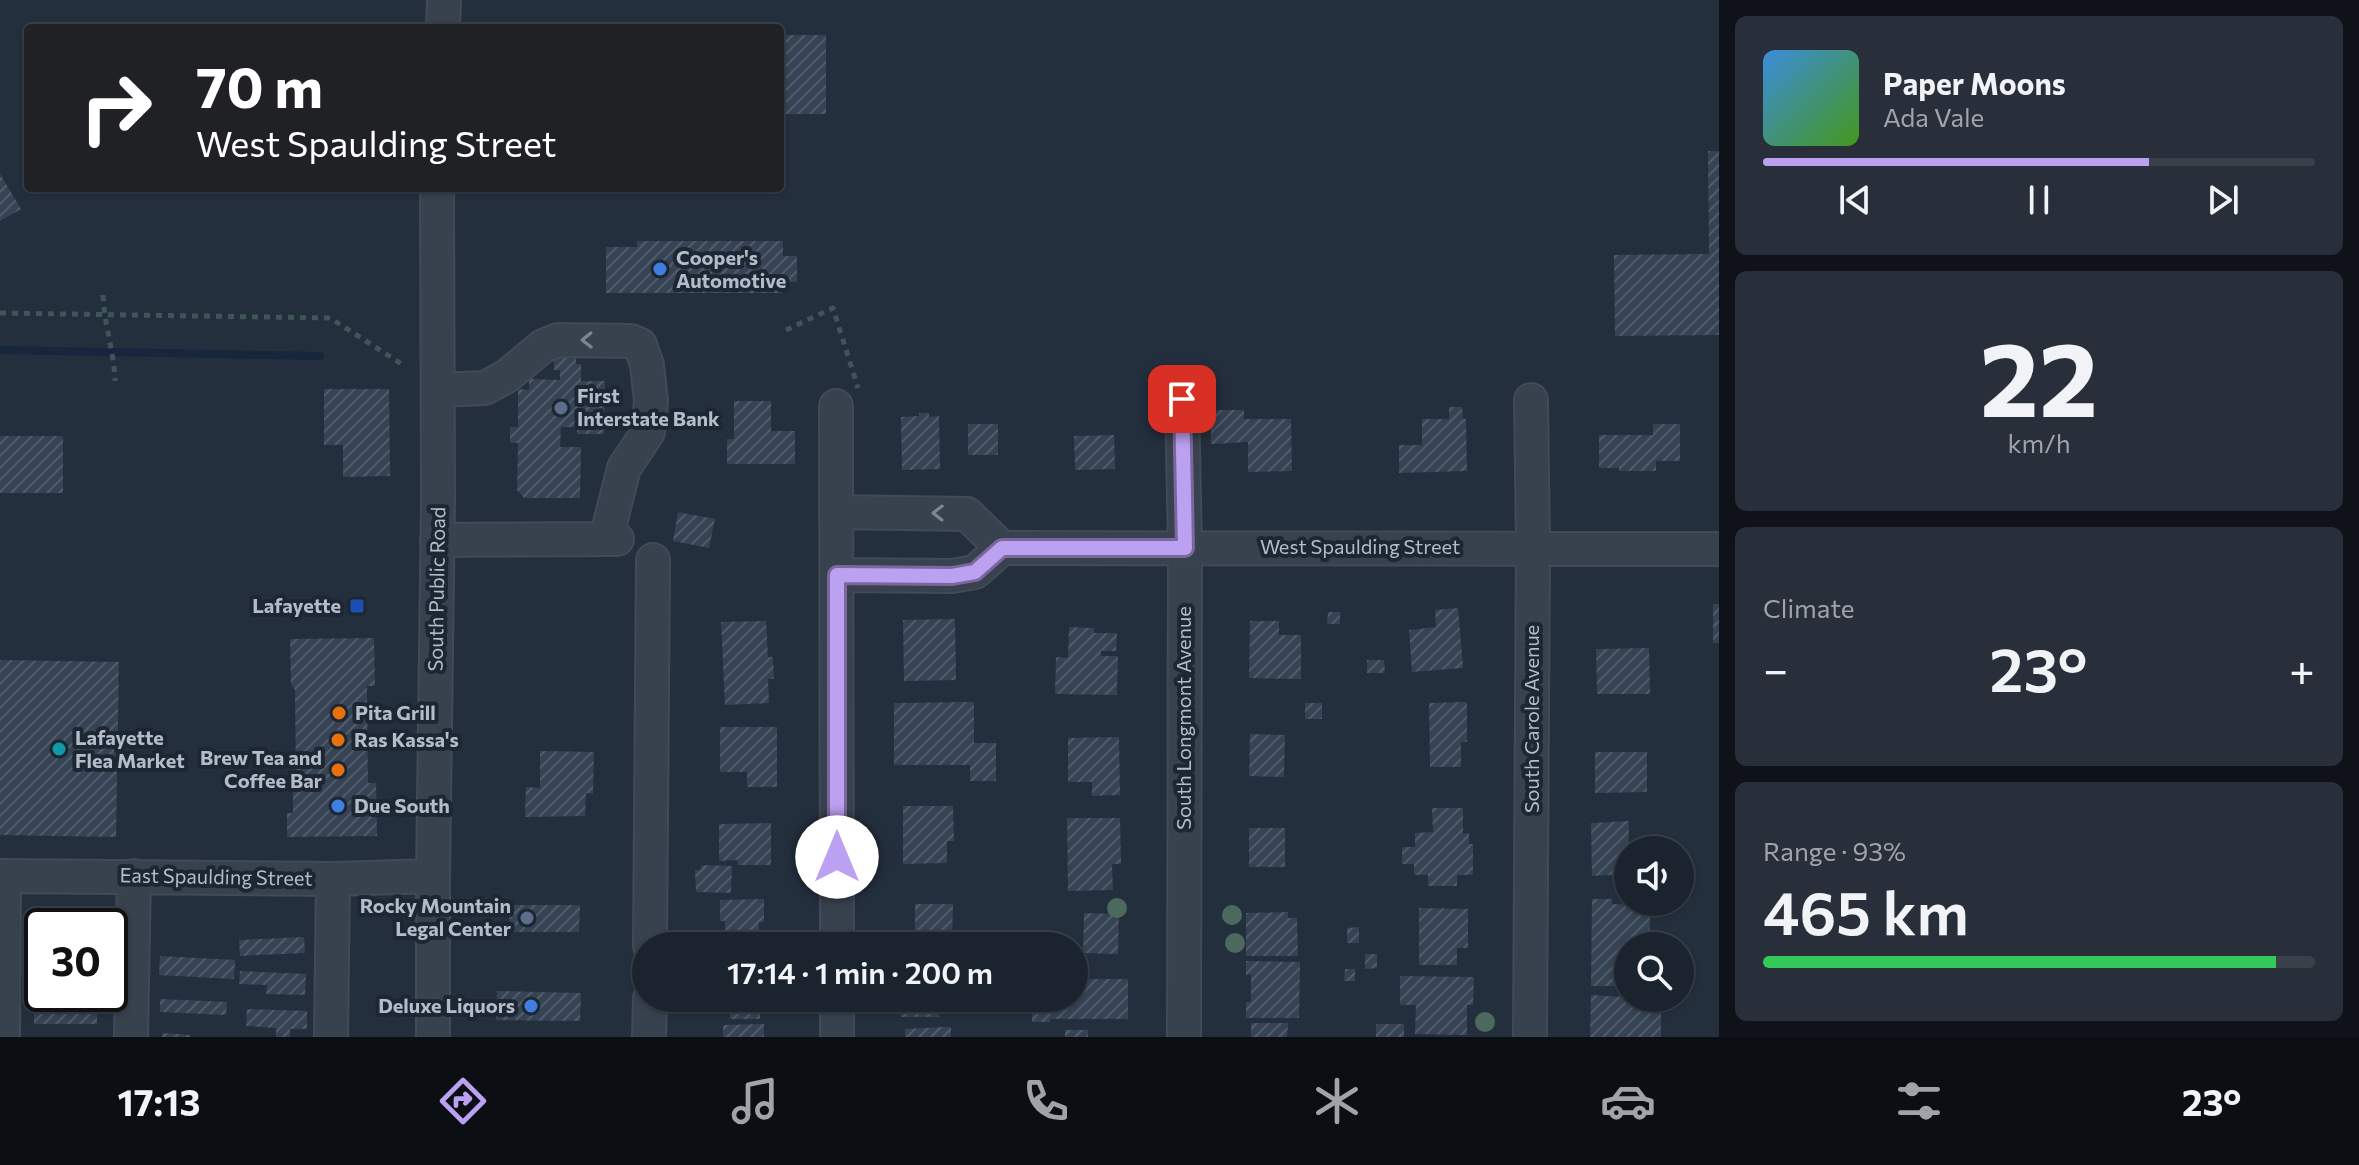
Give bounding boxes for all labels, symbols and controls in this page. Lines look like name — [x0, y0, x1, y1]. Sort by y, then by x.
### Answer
text: 70 m — [196, 51, 323, 120]
icon: right — [64, 56, 168, 160]
text: Paper Moons — [1883, 64, 2066, 101]
text: Ada Vale — [1883, 101, 1984, 132]
text: West Spaulding Street — [196, 120, 556, 164]
icon: previous — [1833, 178, 1877, 222]
icon: pause — [2017, 178, 2061, 222]
icon: next — [2201, 178, 2245, 222]
place label: Cooper's Automotive — [676, 245, 786, 292]
marker: Cooper's Automotive — [651, 260, 669, 278]
text: 22 — [1980, 311, 2098, 438]
one-way arrow — [580, 331, 593, 348]
pin — [1148, 365, 1216, 433]
icon: arrive — [1160, 377, 1204, 421]
place label: First Interstate Bank — [577, 383, 720, 430]
marker: First Interstate Bank — [552, 399, 570, 417]
text: km/h — [2007, 427, 2071, 458]
one-way arrow — [931, 504, 944, 522]
street label: South Public Road — [423, 507, 449, 671]
street label: West Spaulding Street — [1260, 534, 1460, 558]
text: Climate — [1763, 592, 1855, 623]
place label: Lafayette — [252, 593, 341, 617]
marker: Lafayette — [348, 597, 366, 615]
street label: South Longmont Avenue — [1171, 606, 1195, 830]
street label: South Carole Avenue — [1519, 625, 1543, 813]
text: 23° — [1990, 631, 2088, 704]
text: − — [1763, 641, 1788, 695]
text: + — [2289, 641, 2315, 695]
place label: Pita Grill — [355, 700, 436, 724]
marker: Pita Grill — [330, 704, 348, 722]
place label: Lafayette Flea Market — [75, 725, 185, 772]
place label: Ras Kassa's — [354, 727, 459, 751]
marker: Ras Kassa's — [329, 731, 347, 749]
marker: Lafayette Flea Market — [50, 740, 68, 758]
place label: Brew Tea and Coffee Bar — [200, 745, 322, 792]
marker: Brew Tea and Coffee Bar — [329, 761, 347, 779]
place label: Due South — [354, 793, 450, 817]
marker: Due South — [329, 797, 347, 815]
position arrow — [795, 815, 879, 899]
text: Range · 93% — [1763, 835, 1906, 866]
map controls — [1614, 836, 1694, 1012]
button: sound — [1614, 836, 1694, 916]
street label: East Spaulding Street — [119, 862, 313, 890]
text: 465 km — [1763, 874, 1969, 947]
place label: Rocky Mountain Legal Center — [360, 893, 511, 940]
speed limit sign: 30 — [24, 908, 128, 1012]
marker: Rocky Mountain Legal Center — [518, 909, 536, 927]
button: search — [1614, 932, 1694, 1012]
text: 17:14 · 1 min · 200 m — [727, 953, 993, 990]
place label: Deluxe Liquors — [378, 993, 515, 1017]
marker: Deluxe Liquors — [522, 997, 540, 1015]
icon: directions — [435, 1073, 491, 1129]
icon: music — [727, 1073, 783, 1129]
icon: phone — [1018, 1073, 1074, 1129]
icon: climate — [1309, 1073, 1365, 1129]
icon: car — [1600, 1073, 1656, 1129]
icon: filters — [1891, 1073, 1947, 1129]
text: 17:13 — [118, 1079, 200, 1123]
text: 23° — [2182, 1079, 2241, 1123]

